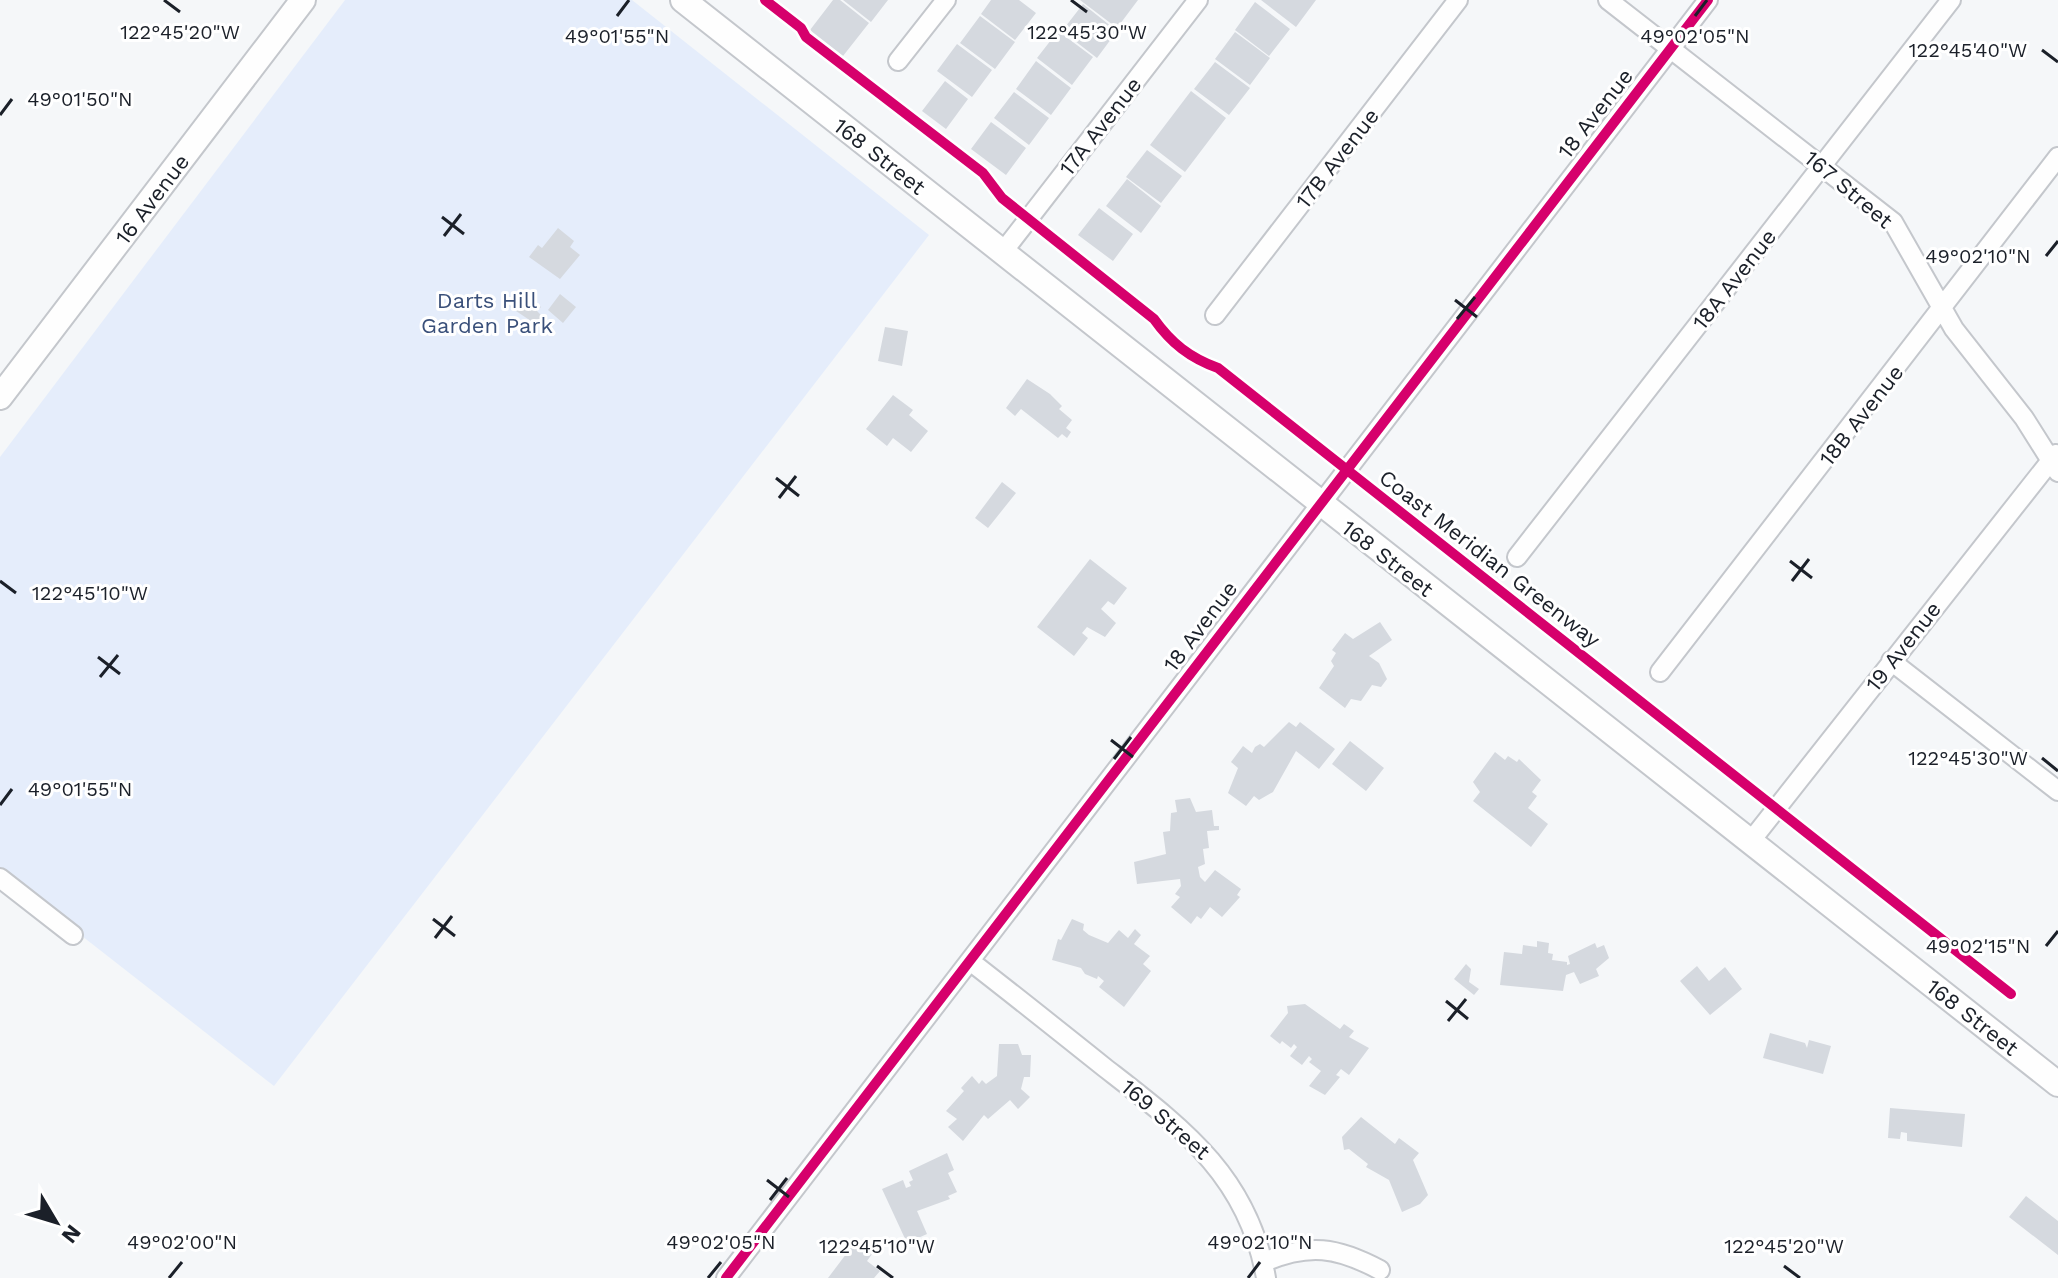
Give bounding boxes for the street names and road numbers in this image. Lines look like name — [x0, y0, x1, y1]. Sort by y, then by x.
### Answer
street label: 18 Avenue — [1553, 64, 1638, 163]
street label: 17A Avenue — [1054, 72, 1147, 180]
street label: 17B Avenue — [1291, 103, 1384, 213]
street label: 168 Street — [829, 113, 930, 200]
street label: 167 Street — [1800, 145, 1898, 233]
street label: 16 Avenue — [110, 149, 194, 249]
street label: 18A Avenue — [1688, 224, 1781, 334]
street label: 18B Avenue — [1814, 360, 1908, 471]
street label: Coast Meridian Greenway — [1374, 464, 1606, 653]
street label: 168 Street — [1337, 515, 1438, 602]
street label: 18 Avenue — [1158, 576, 1242, 676]
street label: 19 Avenue — [1861, 597, 1946, 696]
street label: 168 Street — [1922, 974, 2023, 1061]
street label: 169 Street — [1116, 1074, 1215, 1165]

